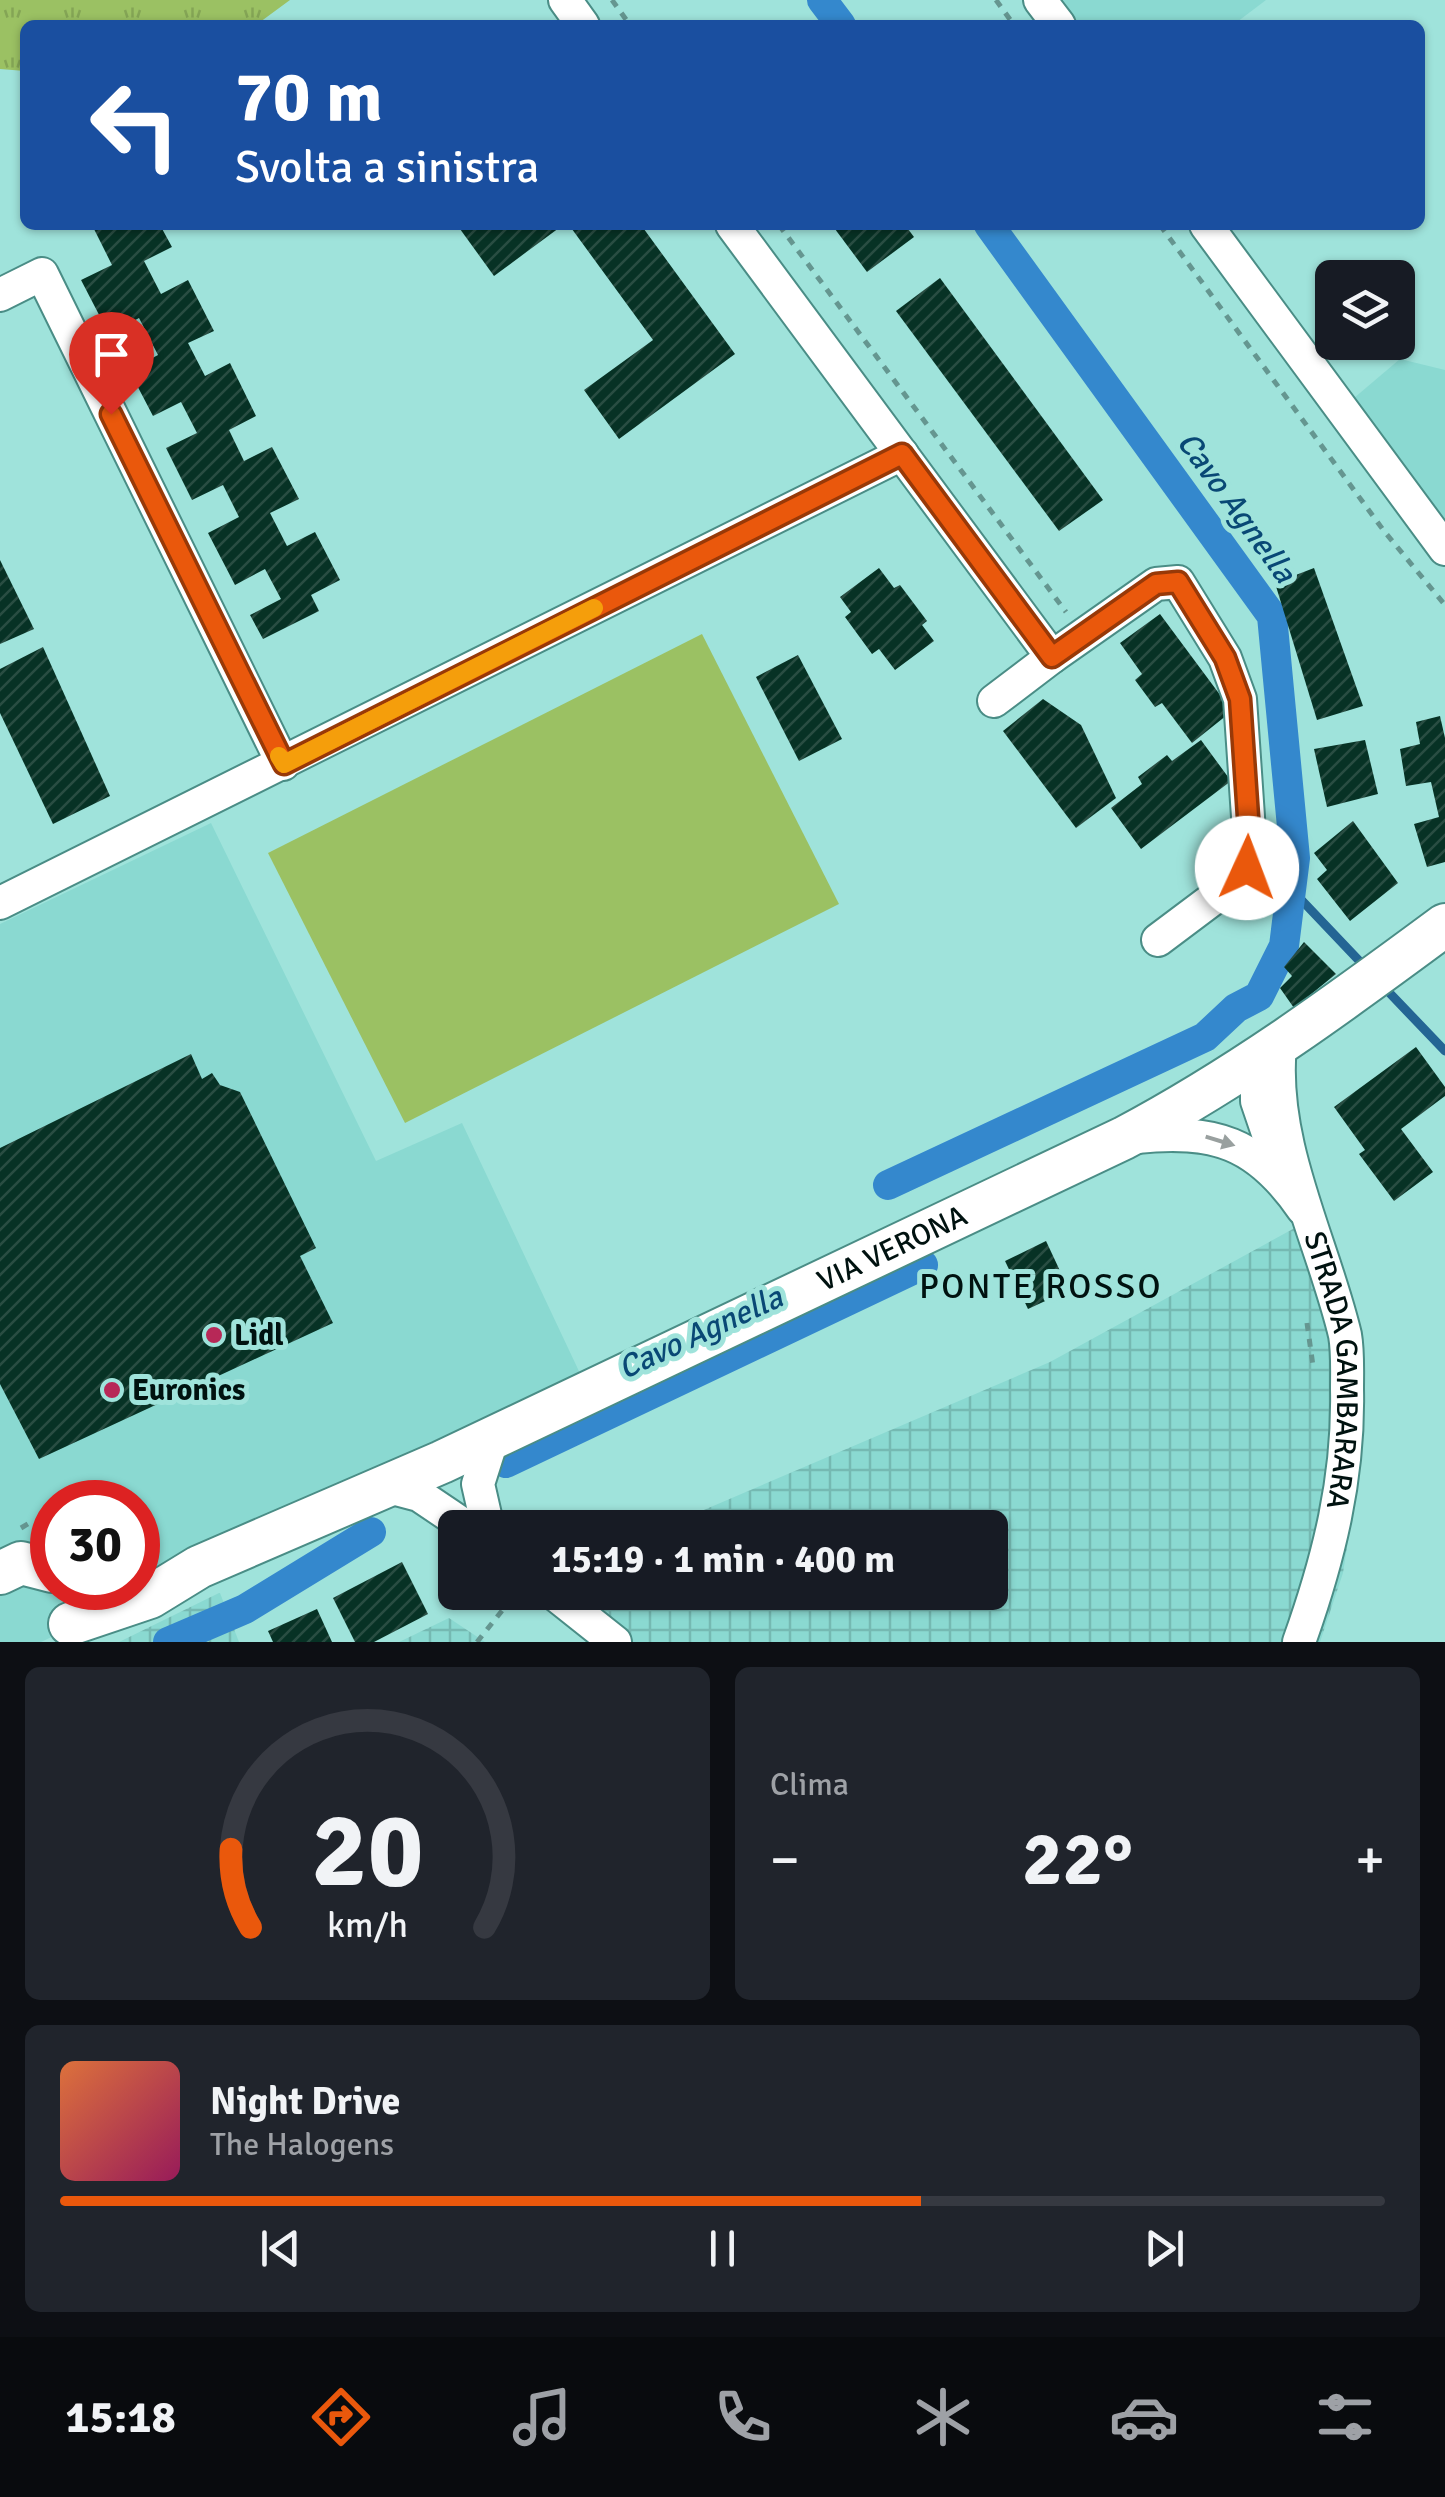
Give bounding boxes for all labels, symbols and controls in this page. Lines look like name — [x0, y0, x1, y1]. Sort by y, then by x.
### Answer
text: 70 m — [235, 54, 383, 140]
icon: left — [70, 60, 200, 190]
text: Svolta a sinistra — [235, 140, 539, 195]
map controls — [1315, 260, 1415, 360]
button: layers — [1315, 260, 1415, 360]
pin — [69, 312, 154, 415]
icon: arrive — [84, 327, 139, 382]
water label: Cavo Agnella — [1169, 424, 1305, 591]
position arrow — [1195, 816, 1299, 920]
one-way arrow — [1205, 1134, 1236, 1149]
street label: VIA VERONA — [812, 1197, 973, 1300]
street label: STRADA GAMBARARA — [1295, 1227, 1365, 1512]
district label: PONTE ROSSO — [919, 1265, 1163, 1308]
water label: Cavo Agnella — [612, 1277, 789, 1388]
place label: Lidl — [234, 1317, 284, 1354]
marker: Lidl — [203, 1324, 225, 1346]
place label: Euronics — [132, 1372, 245, 1409]
marker: Euronics — [101, 1379, 123, 1401]
speed limit sign: 30 — [30, 1480, 160, 1610]
text: 15:19 · 1 min · 400 m — [551, 1536, 895, 1583]
text: Clima — [770, 1765, 849, 1804]
text: 20 — [311, 1787, 424, 1915]
text: 22° — [1022, 1813, 1133, 1906]
text: − — [770, 1826, 800, 1894]
text: + — [1355, 1826, 1385, 1894]
text: km/h — [327, 1903, 408, 1947]
text: Night Drive — [210, 2078, 400, 2125]
text: The Halogens — [210, 2125, 394, 2164]
icon: previous — [253, 2221, 308, 2276]
icon: pause — [695, 2221, 750, 2276]
icon: next — [1137, 2221, 1192, 2276]
icon: directions — [306, 2382, 376, 2452]
icon: music — [507, 2382, 577, 2452]
icon: phone — [708, 2382, 778, 2452]
icon: climate — [908, 2382, 978, 2452]
icon: car — [1109, 2382, 1179, 2452]
icon: filters — [1310, 2382, 1380, 2452]
text: 15:18 — [65, 2390, 176, 2445]

